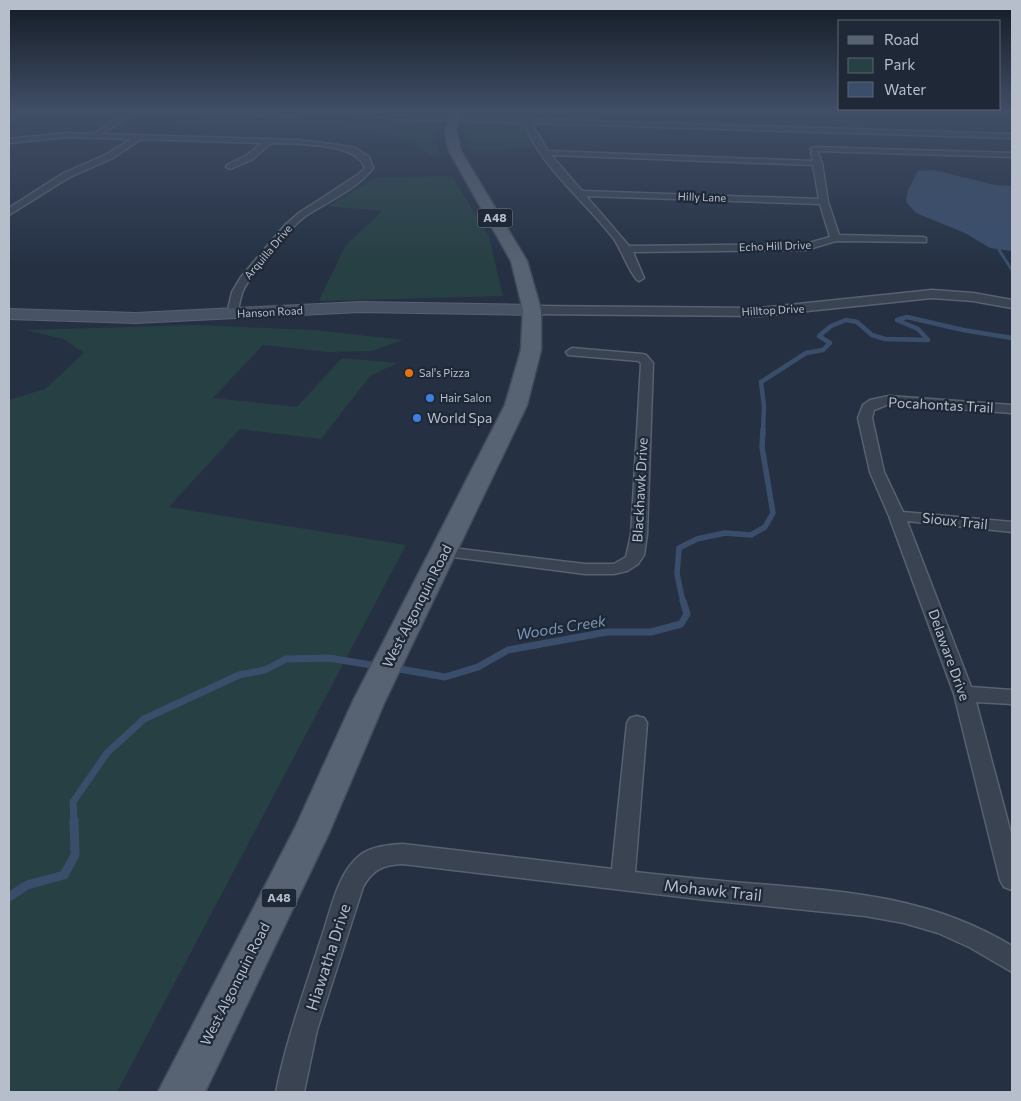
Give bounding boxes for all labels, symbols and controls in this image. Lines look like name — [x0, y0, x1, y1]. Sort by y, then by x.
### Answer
legend — [838, 20, 1001, 110]
text: Road — [884, 30, 919, 48]
text: Park — [884, 55, 915, 73]
text: Water — [884, 80, 926, 98]
street label: Hilly Lane — [677, 189, 727, 204]
road number: A48 — [478, 208, 512, 228]
street label: Arquilla Drive — [241, 222, 294, 282]
street label: Echo Hill Drive — [739, 238, 812, 253]
street label: Hilltop Drive — [741, 301, 805, 318]
street label: Hanson Road — [237, 303, 303, 320]
place label: Sal's Pizza — [419, 366, 470, 379]
marker: Sal's Pizza — [403, 367, 415, 379]
place label: Hair Salon — [440, 391, 491, 404]
marker: Hair Salon — [424, 392, 436, 404]
street label: Pocahontas Trail — [888, 393, 994, 416]
place label: World Spa — [427, 409, 492, 426]
marker: World Spa — [411, 412, 423, 424]
street label: Blackhawk Drive — [628, 437, 651, 543]
street label: Sioux Trail — [921, 509, 989, 532]
street label: West Algonquin Road — [378, 542, 455, 670]
street label: Delaware Drive — [925, 607, 974, 703]
water label: Woods Creek — [515, 611, 608, 643]
street label: Mohawk Trail — [663, 875, 763, 904]
road number: A48 — [262, 888, 296, 908]
street label: Hiawatha Drive — [301, 901, 354, 1013]
street label: West Algonquin Road — [196, 920, 273, 1048]

